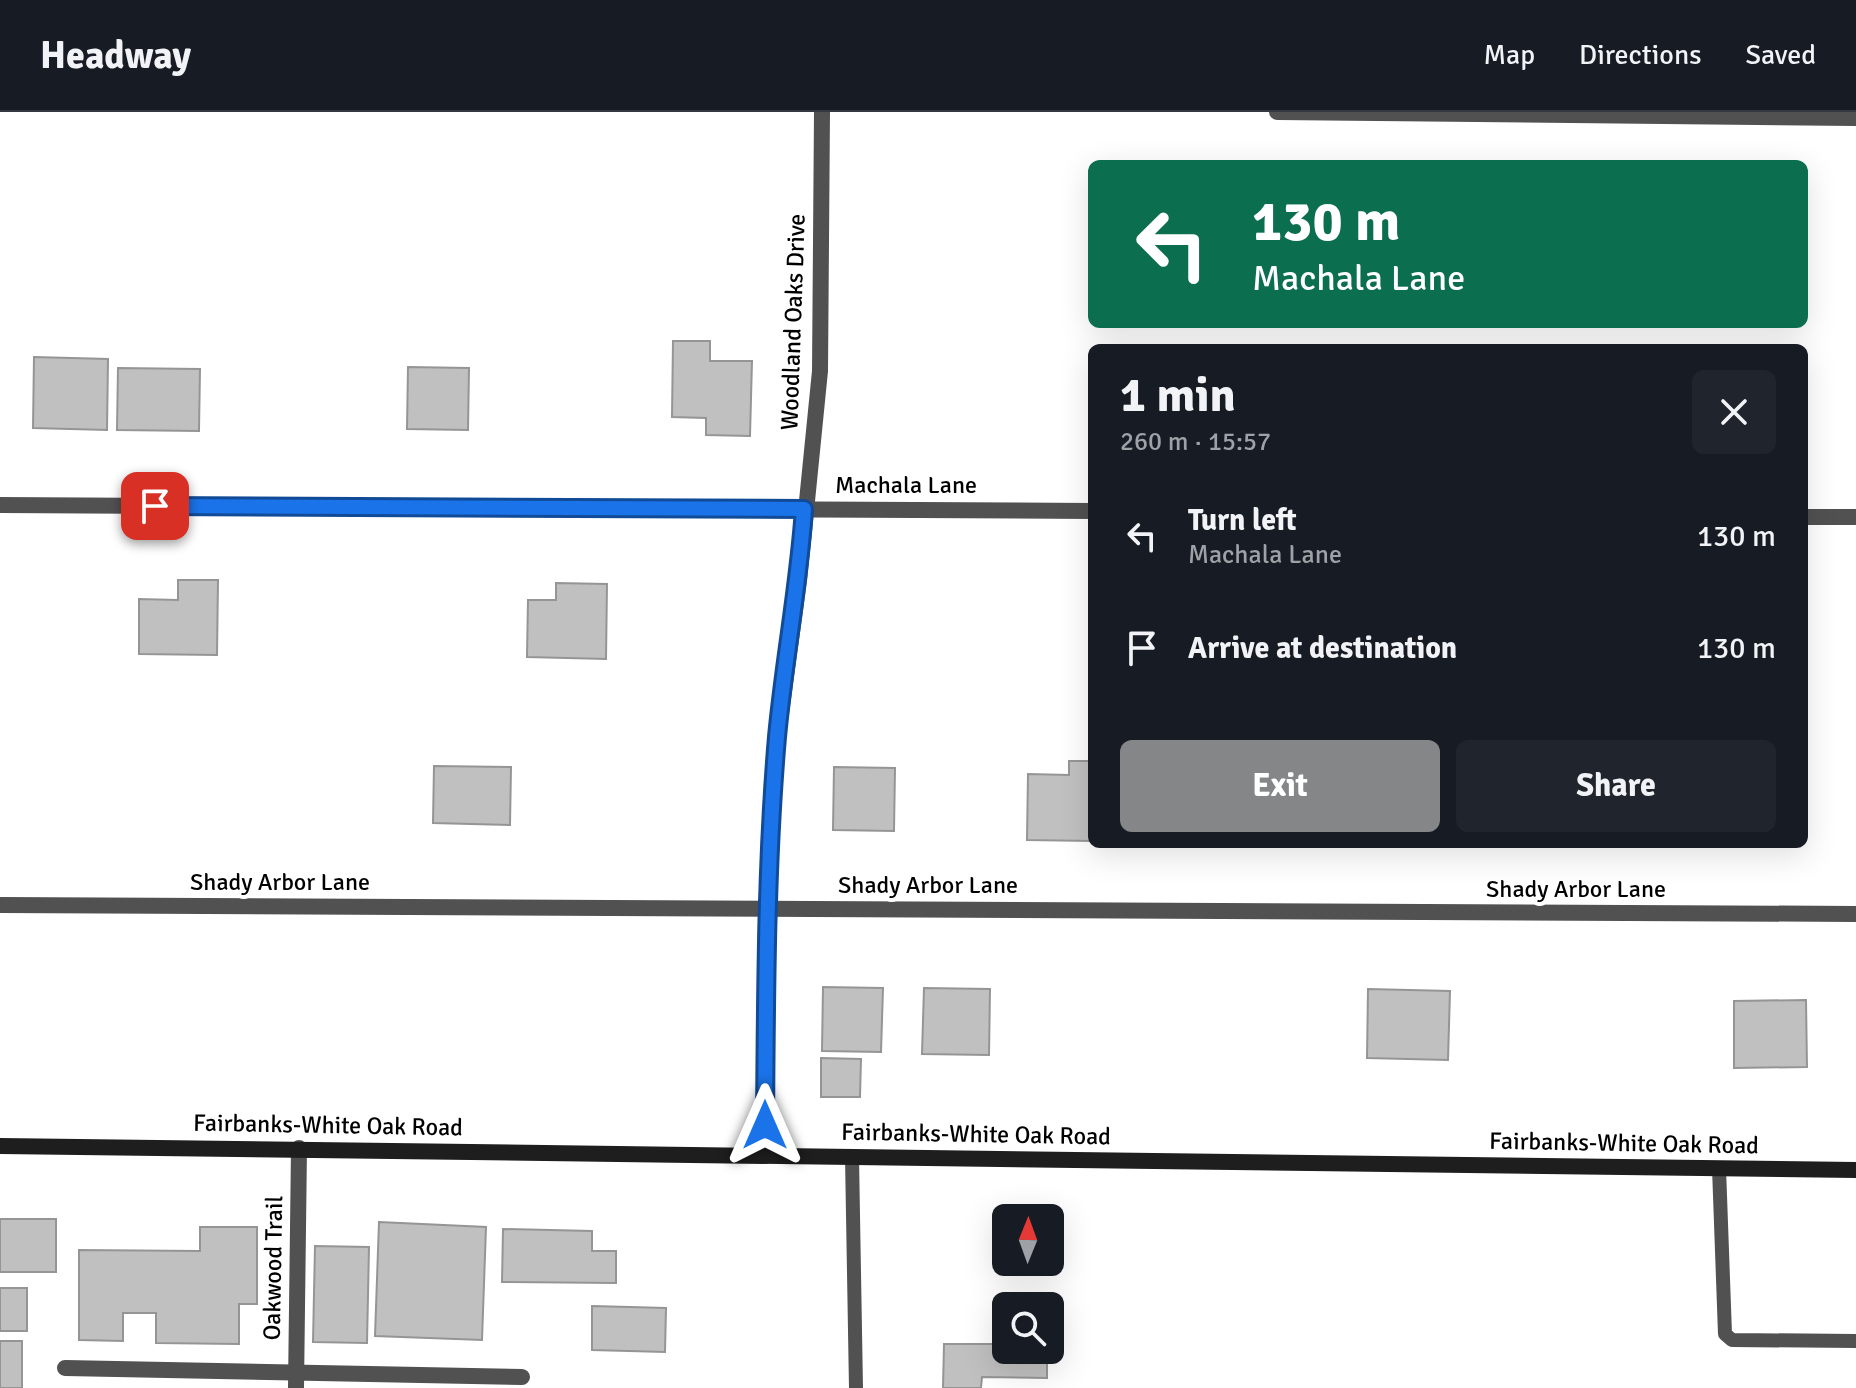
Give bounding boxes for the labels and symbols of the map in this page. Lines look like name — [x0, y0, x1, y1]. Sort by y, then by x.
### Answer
street label: Woodland Oaks Drive — [774, 213, 812, 431]
street label: Machala Lane — [835, 470, 977, 500]
pin — [121, 472, 189, 540]
street label: Shady Arbor Lane — [190, 867, 370, 897]
street label: Shady Arbor Lane — [838, 870, 1018, 900]
street label: Shady Arbor Lane — [1486, 874, 1666, 904]
position arrow — [723, 1083, 807, 1167]
street label: Fairbanks-White Oak Road — [193, 1108, 463, 1142]
street label: Fairbanks-White Oak Road — [841, 1117, 1111, 1151]
street label: Fairbanks-White Oak Road — [1489, 1126, 1759, 1160]
street label: Oakwood Trail — [257, 1195, 289, 1341]
north arrow — [992, 1204, 1064, 1276]

